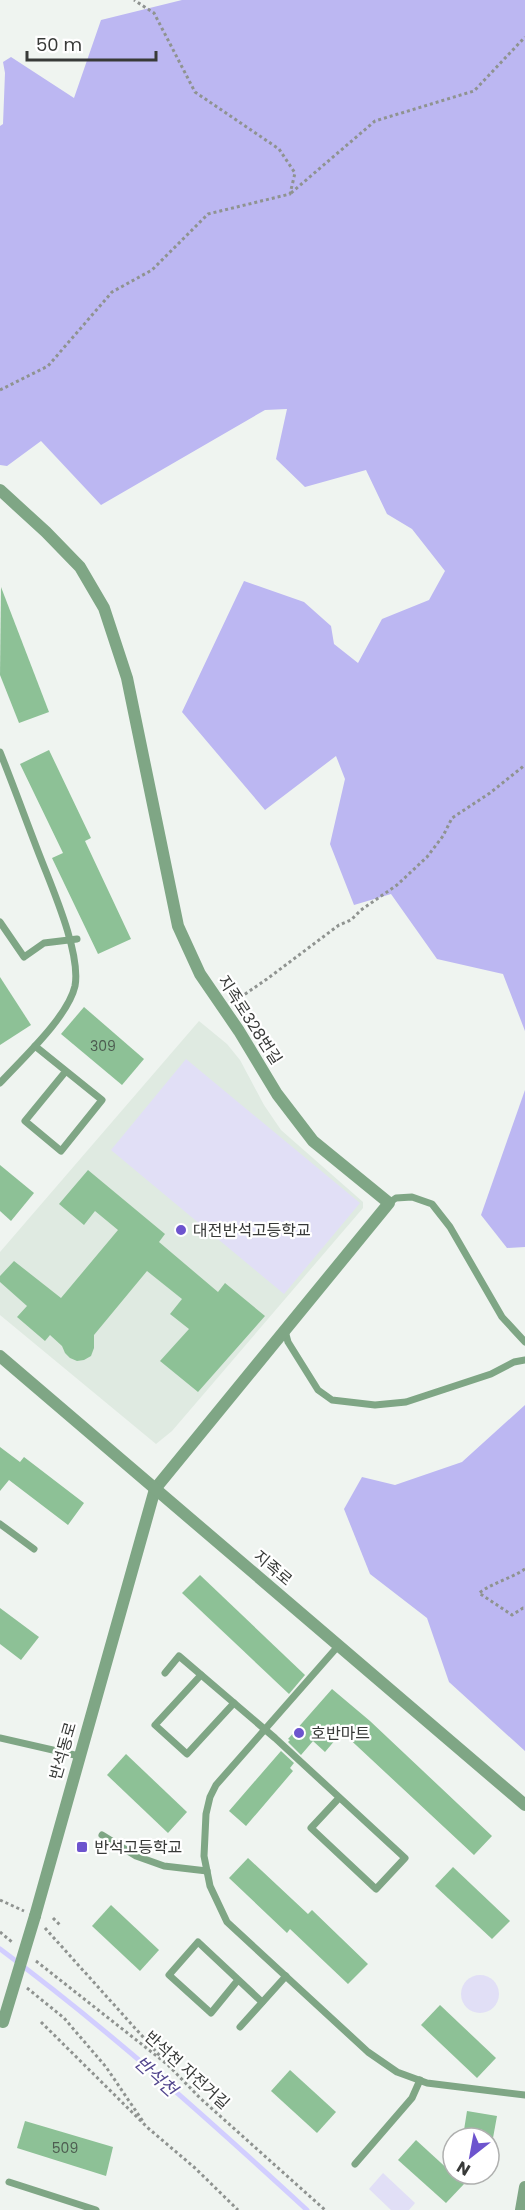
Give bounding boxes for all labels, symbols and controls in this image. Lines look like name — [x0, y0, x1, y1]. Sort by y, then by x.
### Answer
scale bar — [27, 24, 156, 62]
text: 50 m — [36, 32, 82, 57]
street label: 지족로328번길 — [212, 971, 288, 1069]
house number: 309 — [90, 1036, 116, 1056]
place label: 대전반석고등학교 — [193, 1219, 311, 1242]
marker: 대전반석고등학교 — [174, 1223, 188, 1237]
street label: 지족로 — [249, 1545, 298, 1591]
street label: 반석동로 — [44, 1719, 82, 1782]
place label: 호반마트 — [311, 1722, 370, 1745]
marker: 호반마트 — [292, 1726, 306, 1740]
place label: 반석고등학교 — [94, 1836, 182, 1859]
marker: 반석고등학교 — [75, 1840, 89, 1854]
street label: 반석천 자전거길 — [141, 2027, 233, 2113]
water label: 반석천 — [130, 2051, 182, 2101]
north arrow — [441, 2126, 501, 2186]
house number: 509 — [52, 2138, 78, 2158]
text: N — [452, 2155, 475, 2181]

